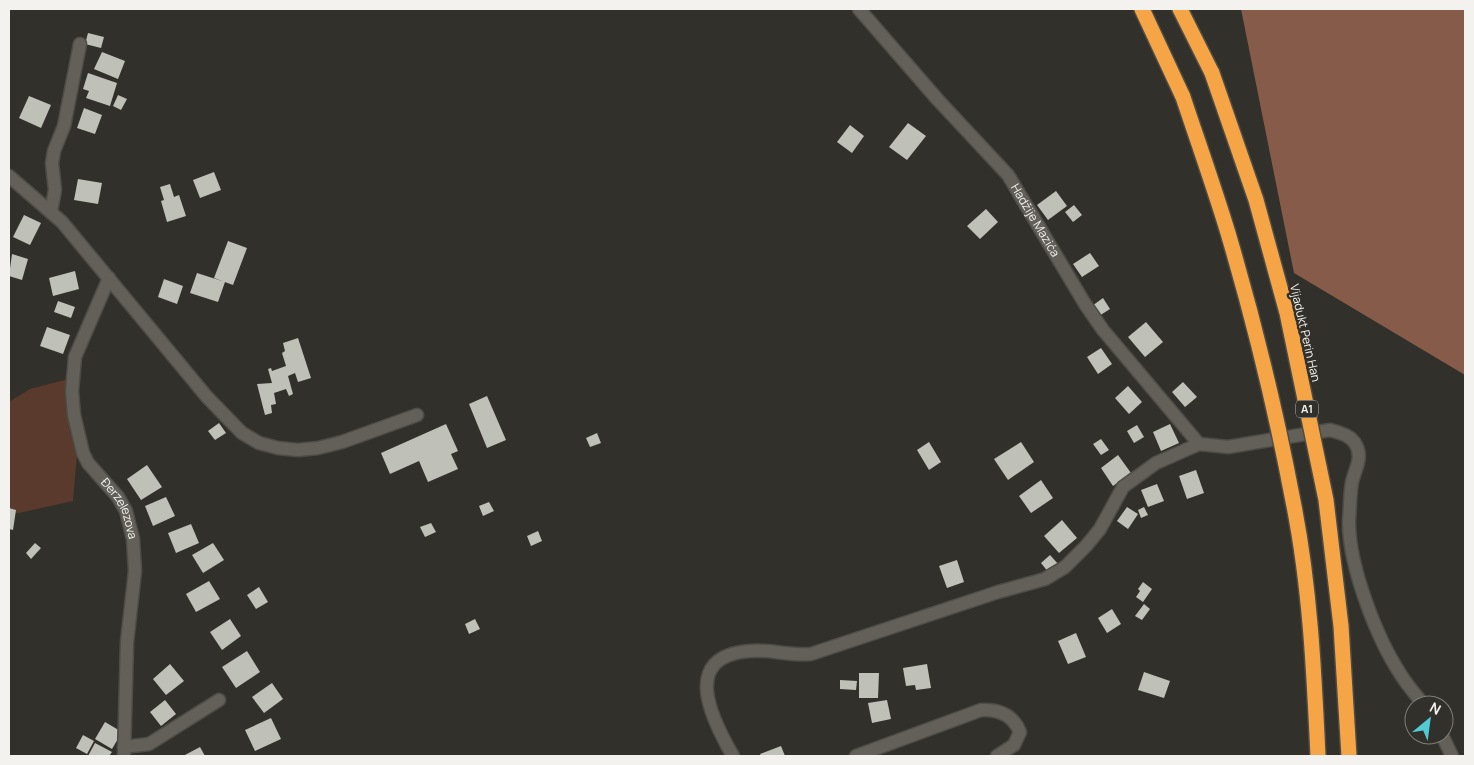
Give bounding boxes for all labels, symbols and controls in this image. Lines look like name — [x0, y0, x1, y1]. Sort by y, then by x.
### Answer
street label: Hadžije Mazića — [1007, 180, 1064, 260]
street label: Vijadukt Perin Han — [1286, 282, 1325, 383]
road number: A1 — [1296, 400, 1318, 418]
street label: Đerzelezova — [97, 474, 142, 541]
north arrow — [1404, 695, 1454, 745]
text: N — [1427, 697, 1445, 719]

